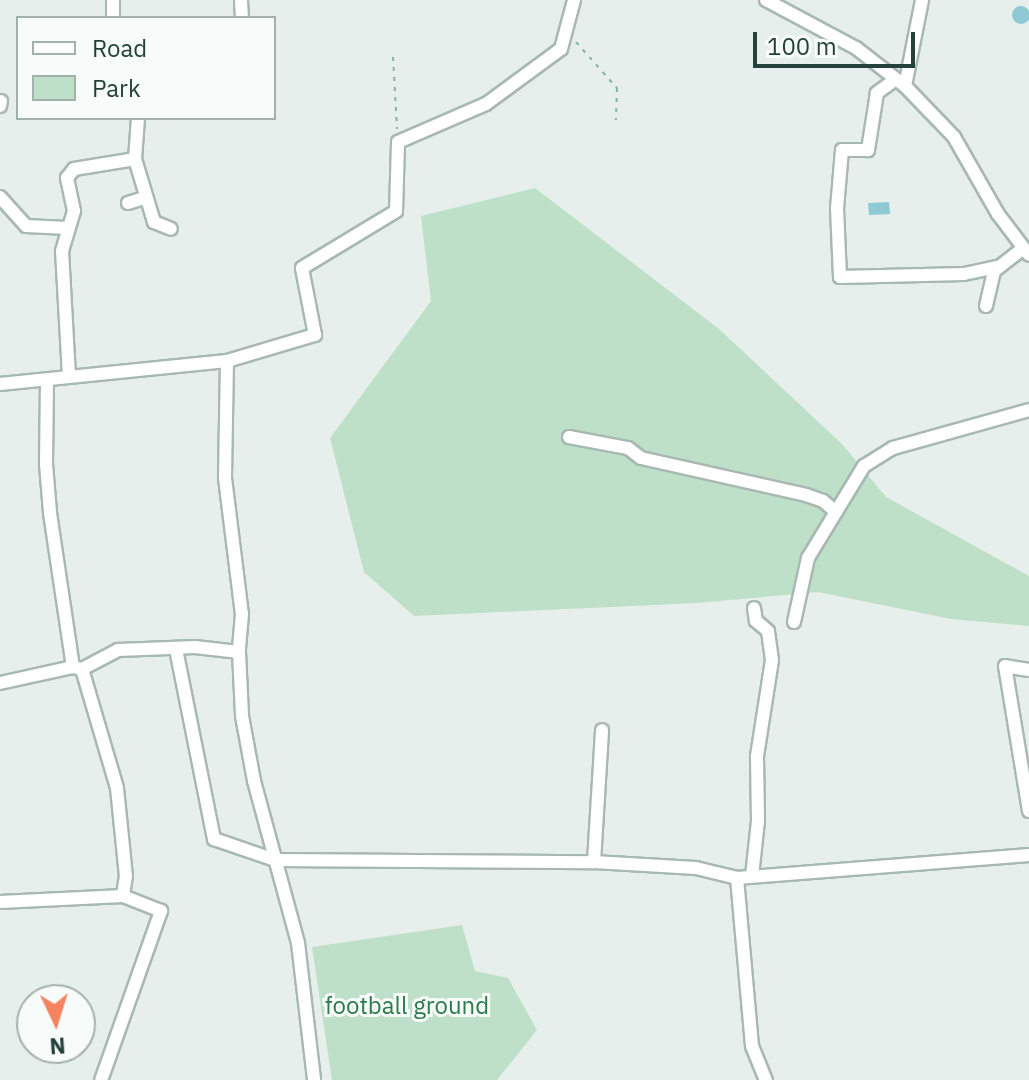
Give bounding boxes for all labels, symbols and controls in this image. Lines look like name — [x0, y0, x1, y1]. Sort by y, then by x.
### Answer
legend — [16, 16, 276, 120]
scale bar — [757, 16, 919, 66]
text: 100 m — [767, 30, 837, 62]
text: Road — [92, 32, 147, 64]
text: Park — [92, 72, 141, 104]
north arrow — [16, 984, 96, 1064]
park label: football ground — [325, 992, 489, 1020]
text: N — [49, 1031, 67, 1061]

